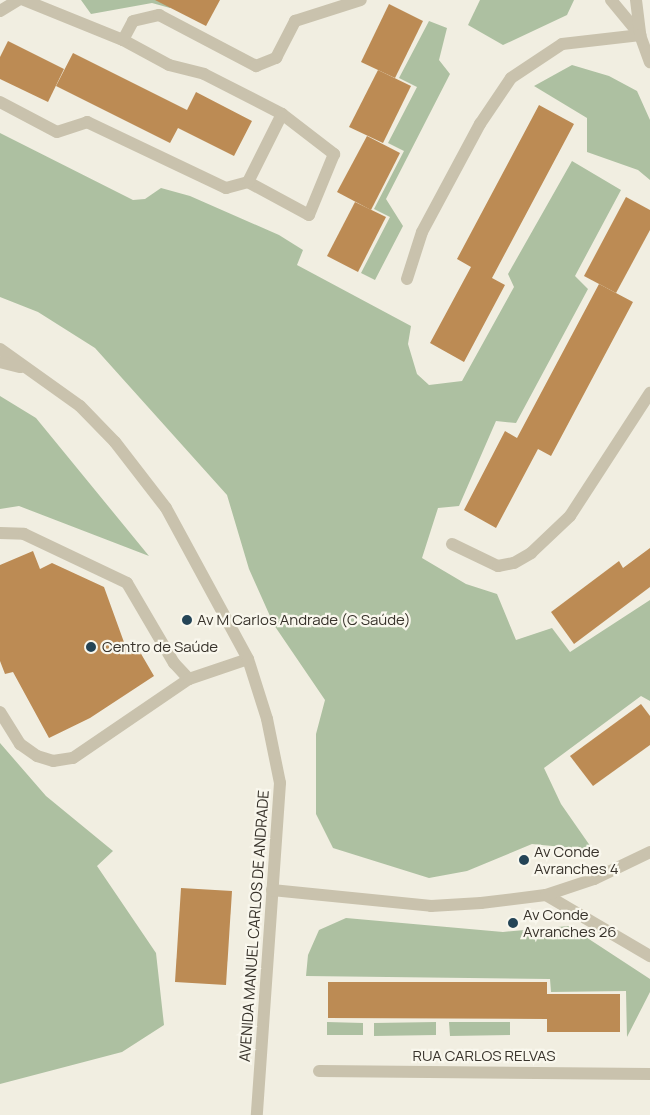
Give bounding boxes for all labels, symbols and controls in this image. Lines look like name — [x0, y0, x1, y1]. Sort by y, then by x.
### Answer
place label: Av M Carlos Andrade (C Saúde) — [197, 611, 411, 629]
marker: Av M Carlos Andrade (C Saúde) — [181, 614, 193, 626]
place label: Centro de Saúde — [102, 638, 218, 656]
marker: Centro de Saúde — [84, 640, 98, 654]
street label: AVENIDA MANUEL CARLOS DE ANDRADE — [235, 789, 273, 1063]
place label: Av Conde Avranches 4 — [534, 842, 619, 877]
marker: Av Conde Avranches 4 — [518, 854, 530, 866]
place label: Av Conde Avranches 26 — [523, 905, 617, 940]
marker: Av Conde Avranches 26 — [507, 917, 519, 929]
street label: RUA CARLOS RELVAS — [413, 1047, 555, 1065]

